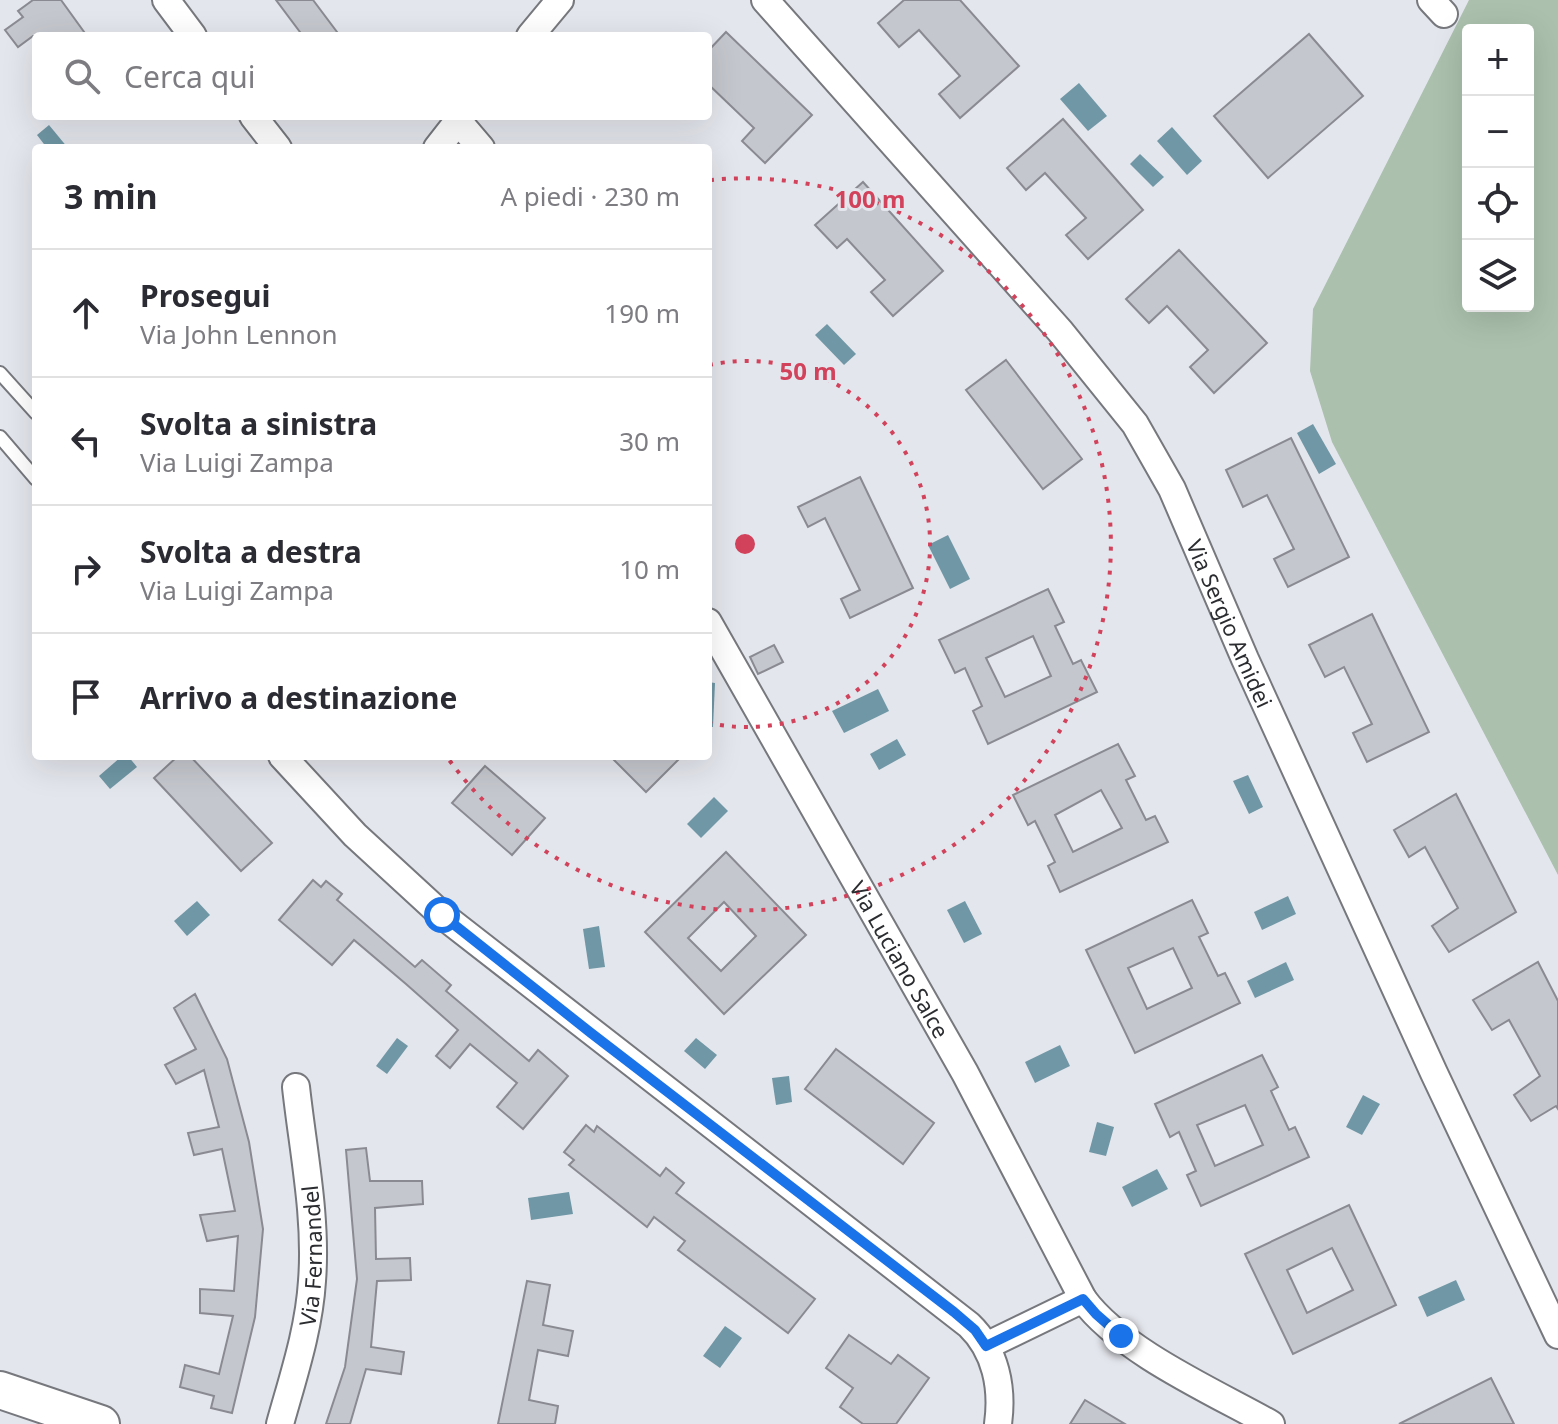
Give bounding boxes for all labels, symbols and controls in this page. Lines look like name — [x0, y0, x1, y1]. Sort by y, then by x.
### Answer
map controls — [1462, 24, 1534, 312]
button: + — [1462, 24, 1534, 96]
search box — [32, 32, 712, 120]
icon: search — [60, 54, 104, 98]
text: Cerca qui — [124, 56, 255, 97]
button: − — [1462, 96, 1534, 168]
button: locate — [1462, 168, 1534, 240]
text: 3 min — [64, 173, 158, 219]
text: A piedi · 230 m — [500, 178, 680, 214]
text: 100 m — [835, 182, 905, 215]
button: layers — [1462, 240, 1534, 312]
text: Prosegui — [140, 275, 271, 316]
icon: ahead — [64, 291, 108, 335]
text: 190 m — [604, 295, 680, 331]
text: Via John Lennon — [140, 316, 338, 352]
text: 50 m — [779, 354, 837, 387]
text: Svolta a sinistra — [140, 403, 377, 444]
icon: left — [64, 419, 108, 463]
text: 30 m — [619, 423, 680, 459]
text: Via Luigi Zampa — [140, 444, 334, 480]
centre of rings — [731, 530, 759, 558]
text: Svolta a destra — [140, 531, 362, 572]
street label: Via Sergio Amidei — [1180, 535, 1280, 712]
icon: right — [64, 547, 108, 591]
text: 10 m — [619, 551, 680, 587]
text: Via Luigi Zampa — [140, 572, 334, 608]
icon: arrive — [64, 675, 108, 719]
text: Arrivo a destinazione — [140, 677, 457, 718]
street label: Via Luciano Salce — [843, 875, 957, 1043]
route start — [424, 897, 460, 933]
street label: Via Fernandel — [291, 1184, 328, 1329]
route end — [1103, 1318, 1139, 1354]

